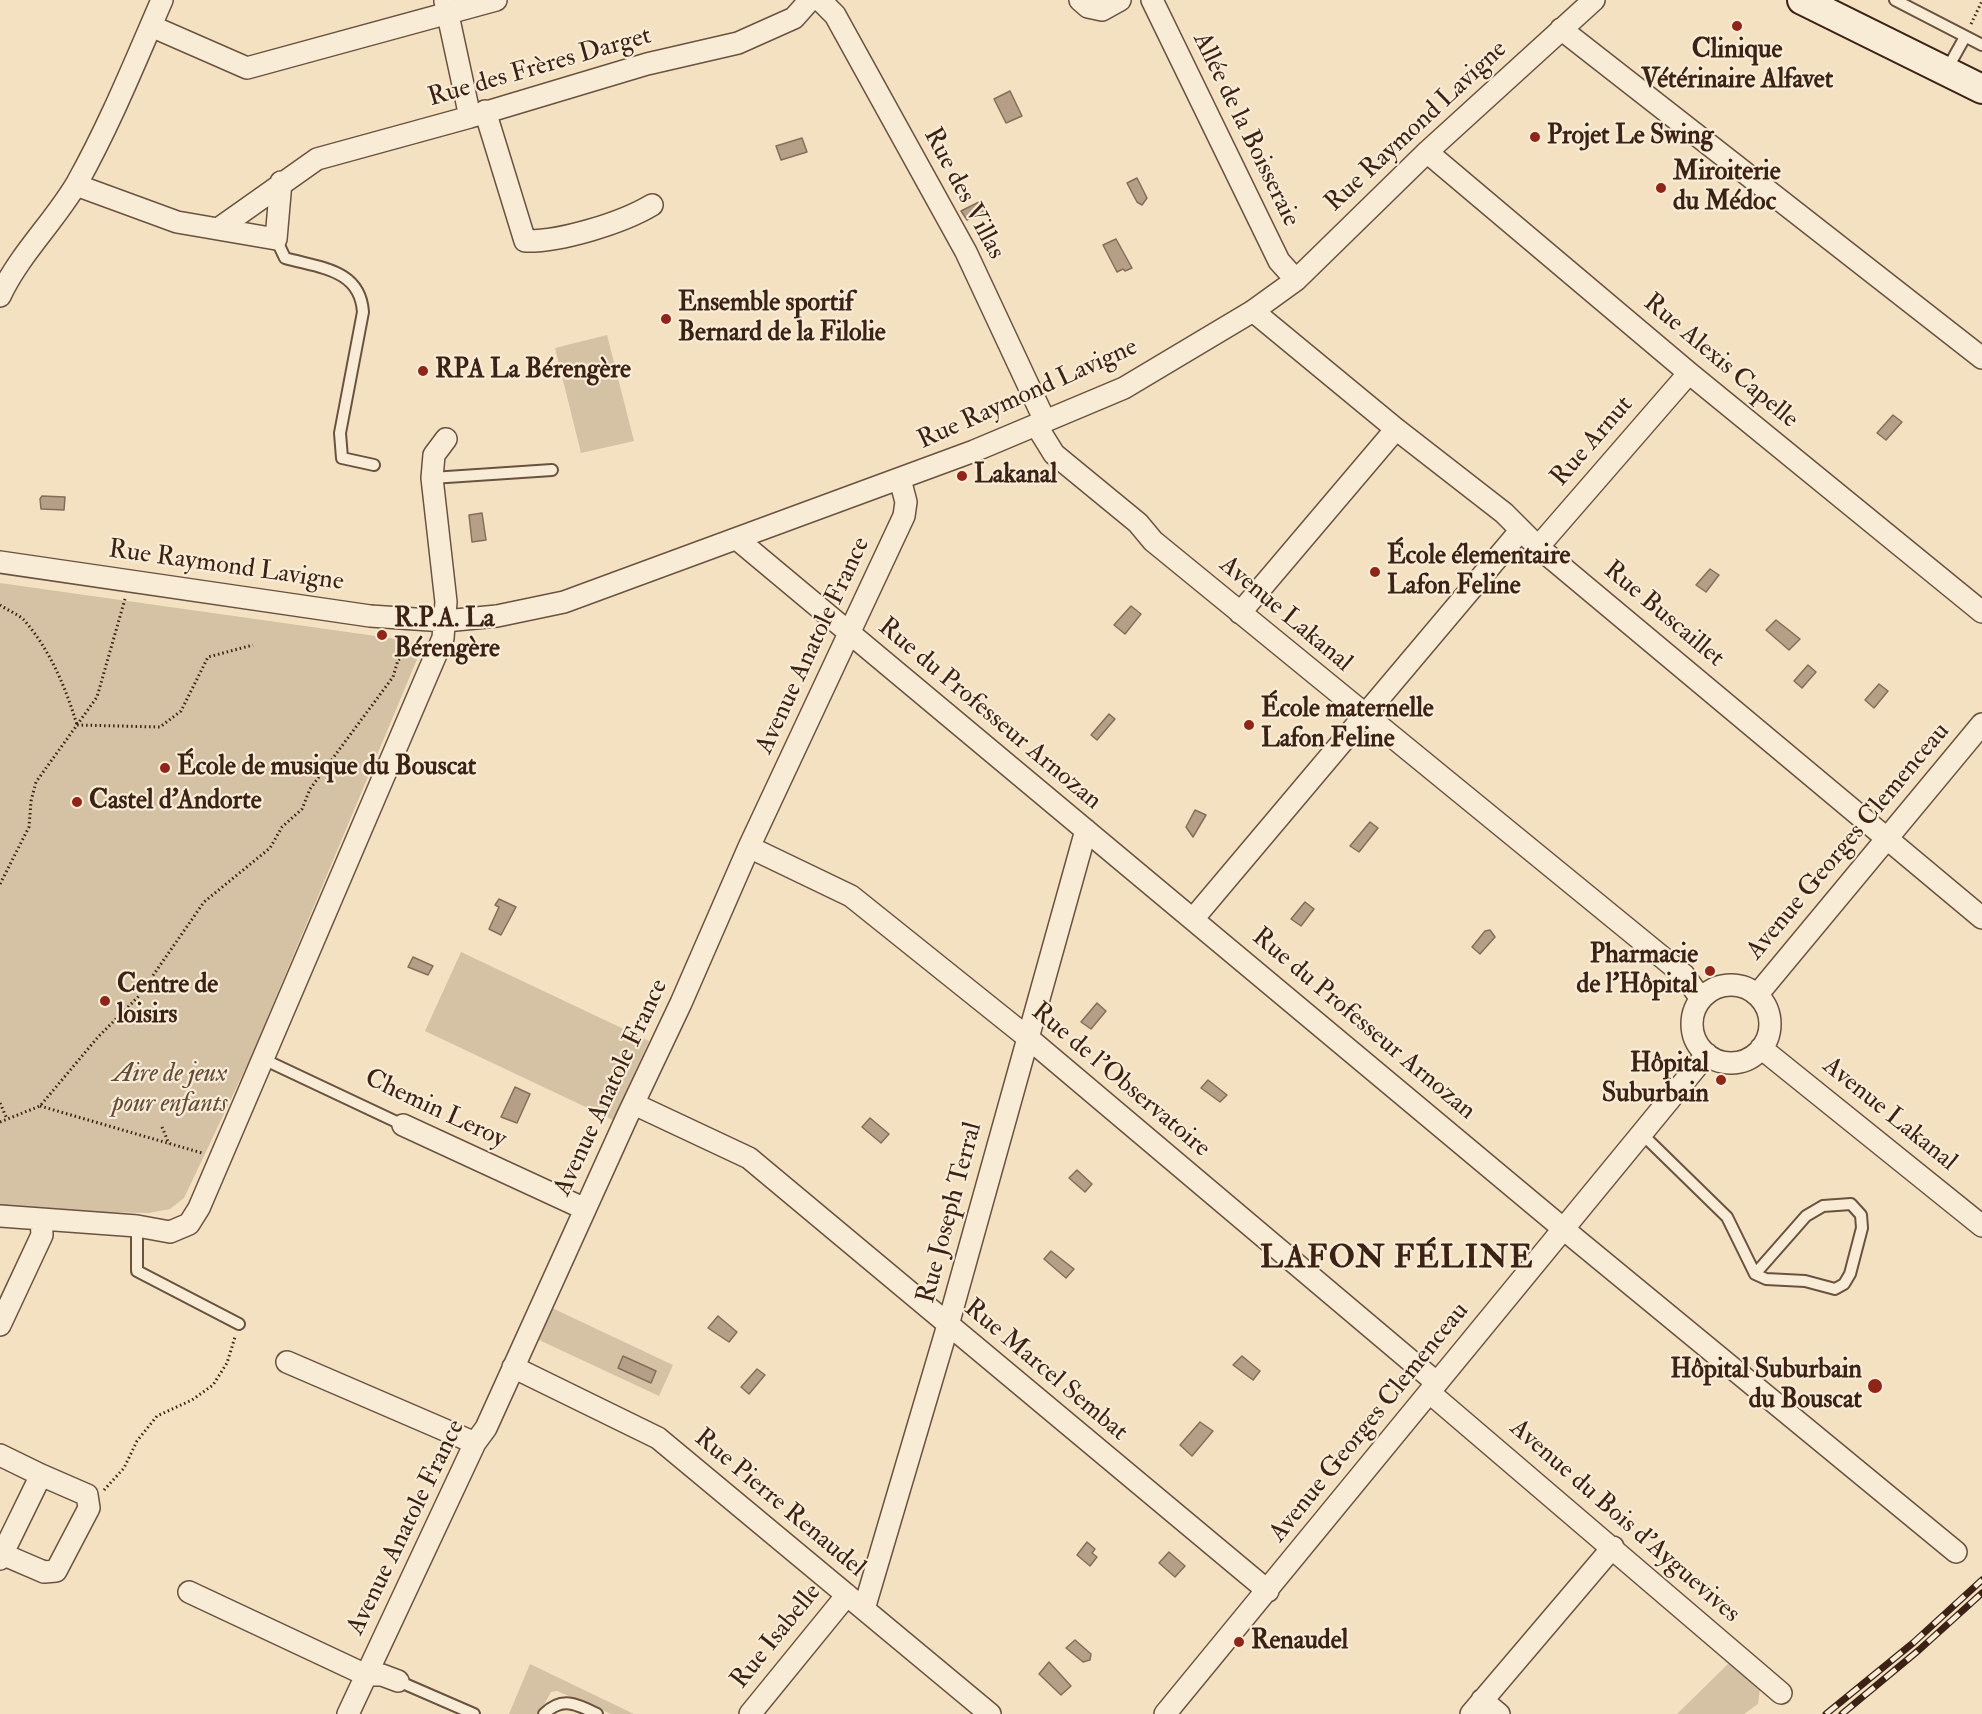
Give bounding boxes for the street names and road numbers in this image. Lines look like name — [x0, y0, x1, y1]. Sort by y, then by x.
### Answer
street label: Rue des Frères Darget — [425, 21, 655, 115]
street label: Allée de la Boisseraie — [1185, 28, 1305, 232]
street label: Rue Raymond Lavigne — [1320, 35, 1514, 219]
street label: Rue des Villas — [915, 123, 1011, 265]
street label: Rue Alexis Capelle — [1636, 288, 1804, 436]
street label: Rue Raymond Lavigne — [913, 333, 1143, 457]
street label: Rue Arnut — [1545, 390, 1641, 494]
street label: Avenue Anatole France — [750, 533, 878, 759]
street label: Rue Raymond Lavigne — [106, 535, 346, 599]
street label: Avenue Lakanal — [1212, 550, 1358, 680]
street label: Rue Buscaillet — [1596, 555, 1730, 675]
street label: Rue du Professeur Arnozan — [871, 612, 1107, 818]
street label: Avenue Georges Clemenceau — [1741, 717, 1957, 967]
street label: Rue du Professeur Arnozan — [1245, 922, 1481, 1128]
street label: Avenue Anatole France — [548, 975, 676, 1201]
street label: Rue de l'Observatoire — [1024, 997, 1216, 1165]
street label: Avenue Lakanal — [1815, 1051, 1963, 1179]
street label: Chemin Leroy — [359, 1064, 511, 1156]
street label: Rue Joseph Terral — [912, 1119, 990, 1307]
street label: Rue Marcel Sembat — [957, 1293, 1133, 1449]
street label: Avenue Georges Clemenceau — [1264, 1297, 1476, 1549]
street label: Avenue du Bois d'Ayguevives — [1502, 1413, 1746, 1631]
street label: Avenue Anatole France — [341, 1415, 473, 1641]
street label: Rue Pierre Renaudel — [687, 1423, 871, 1585]
street label: Rue Isabelle — [725, 1578, 829, 1696]

